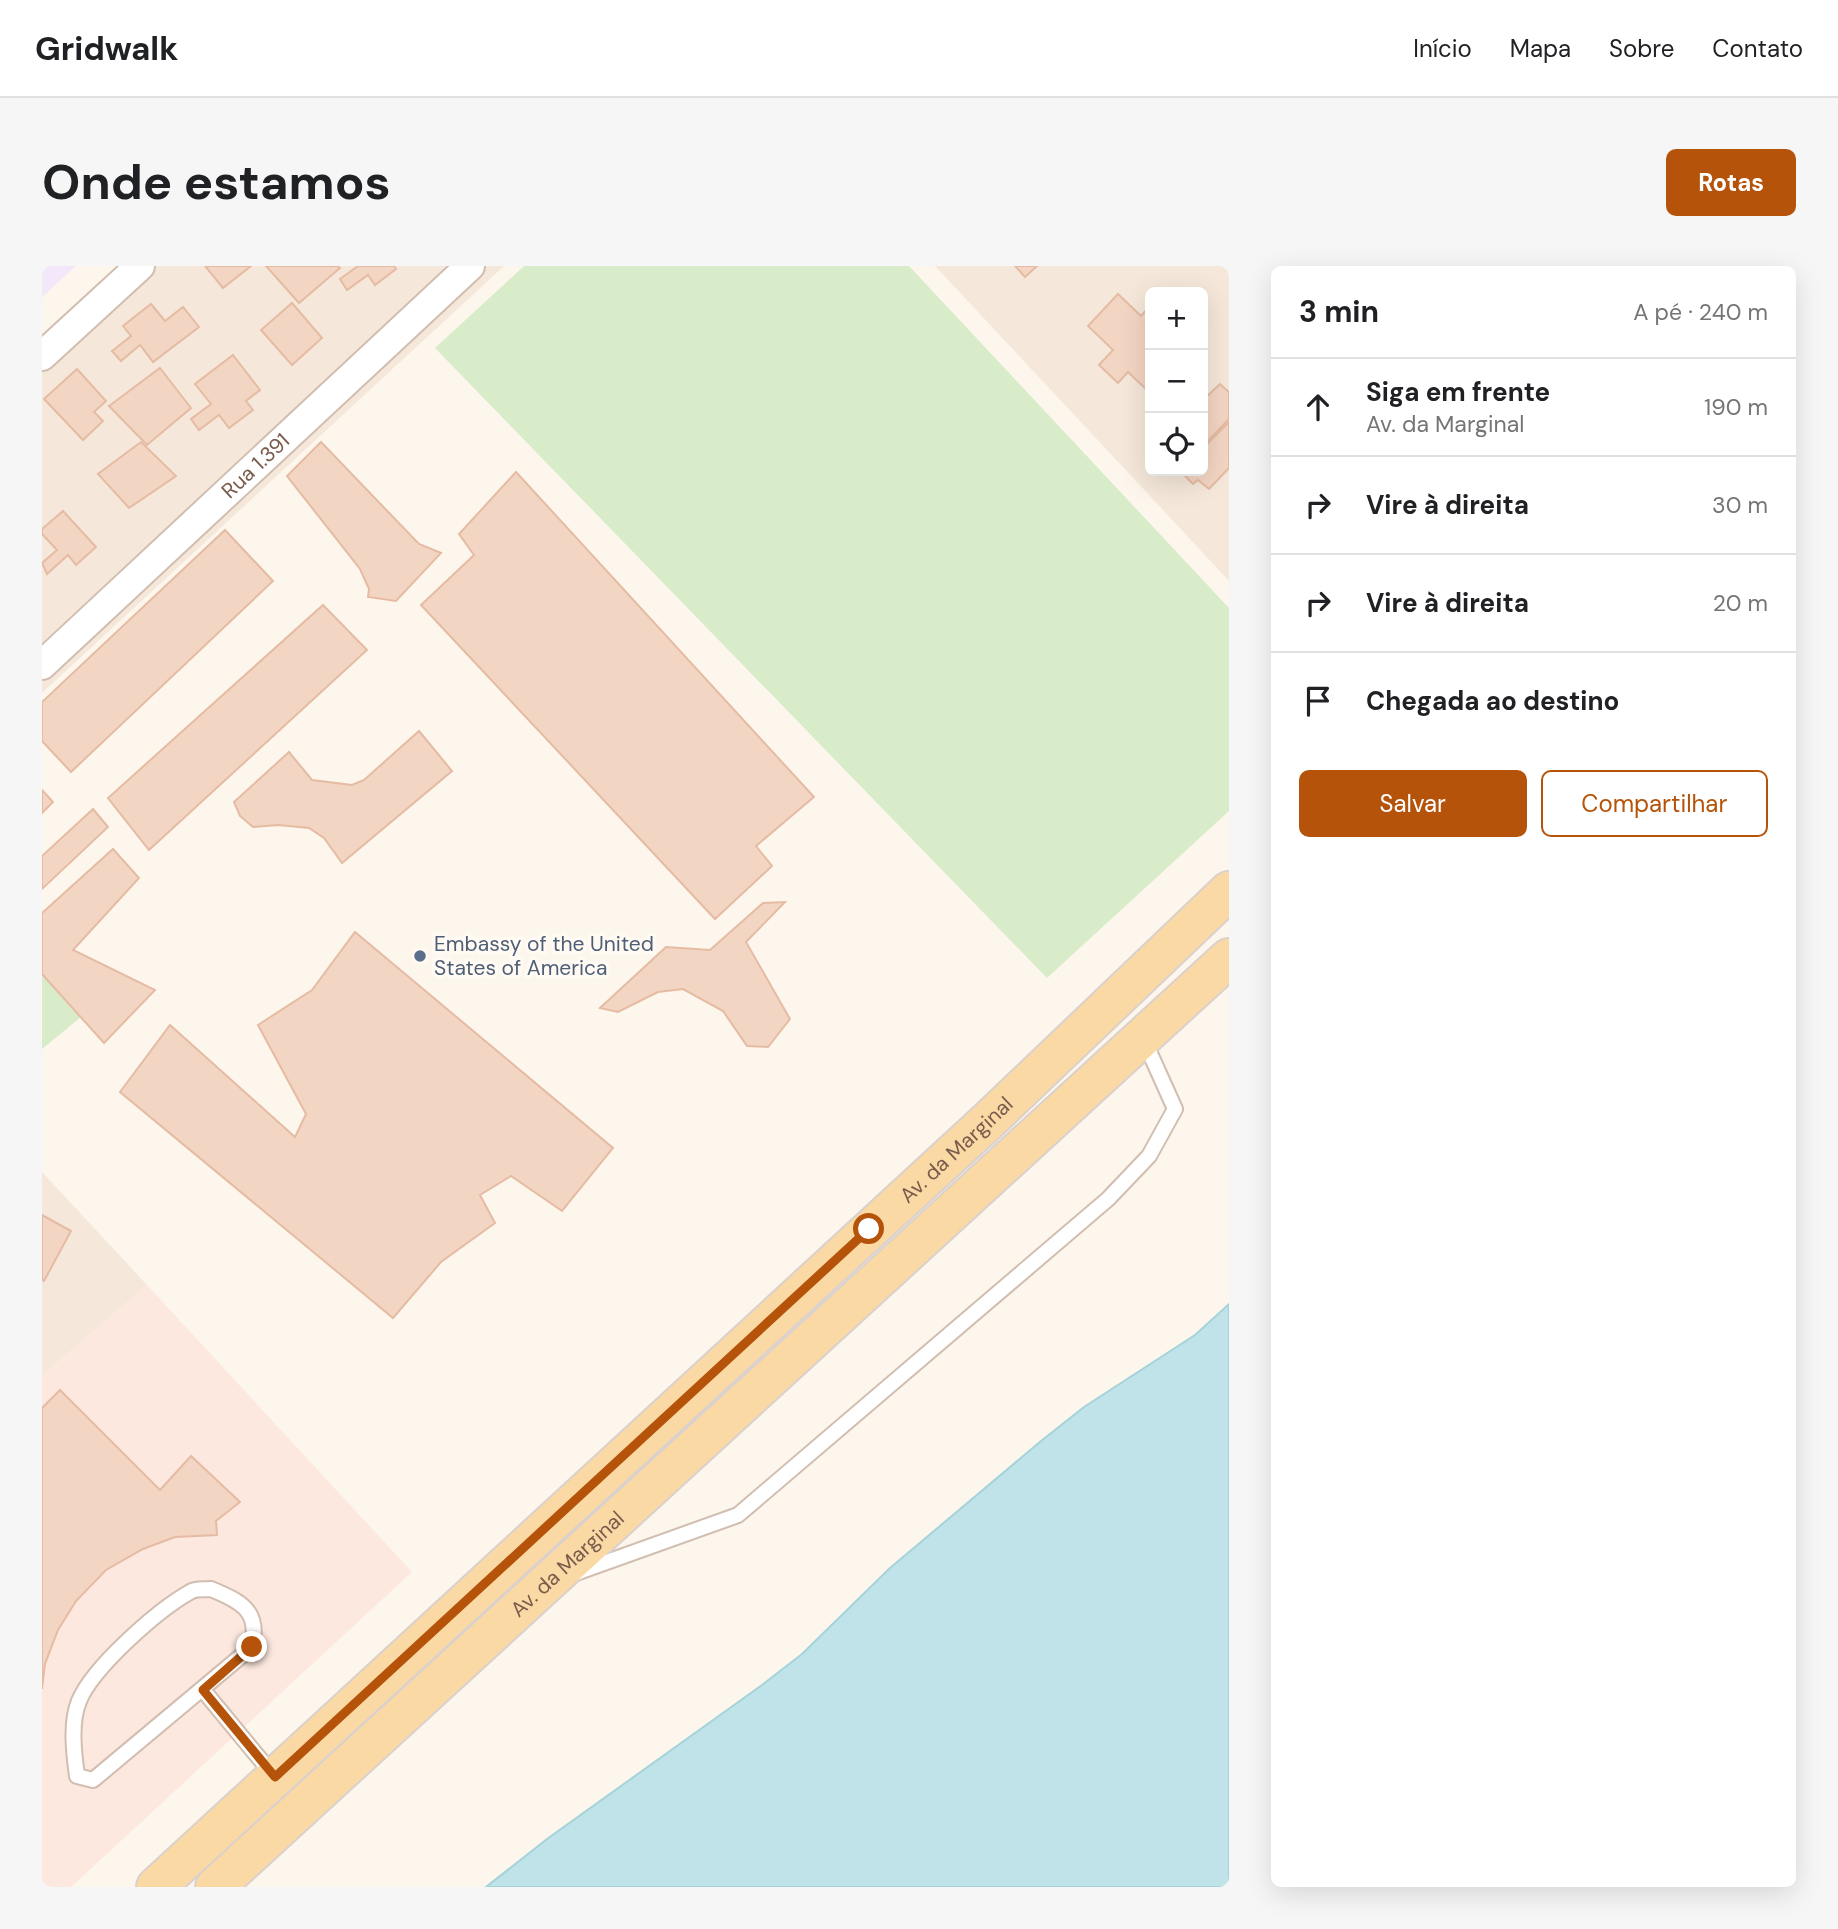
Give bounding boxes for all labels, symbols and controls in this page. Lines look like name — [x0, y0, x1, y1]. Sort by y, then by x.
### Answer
text: Gridwalk — [35, 27, 178, 70]
text: Início — [1413, 33, 1472, 64]
text: Mapa — [1510, 33, 1571, 64]
text: Sobre — [1609, 33, 1674, 64]
text: Contato — [1712, 33, 1803, 64]
button: Rotas — [1666, 149, 1796, 216]
text: Onde estamos — [42, 150, 391, 214]
map controls — [1145, 287, 1208, 476]
button: + — [1145, 287, 1208, 350]
text: 3 min — [1299, 292, 1379, 331]
text: A pé · 240 m — [1633, 297, 1768, 327]
button: − — [1145, 350, 1208, 413]
text: Siga em frente — [1366, 375, 1550, 409]
icon: ahead — [1299, 388, 1337, 426]
text: 190 m — [1704, 392, 1768, 422]
text: Av. da Marginal — [1366, 409, 1524, 439]
button: locate — [1145, 413, 1208, 476]
street label: Rua 1.391 — [215, 427, 296, 505]
icon: right — [1299, 486, 1337, 524]
text: Vire à direita — [1366, 488, 1529, 522]
text: 30 m — [1712, 490, 1768, 520]
icon: right — [1299, 584, 1337, 622]
text: Vire à direita — [1366, 586, 1529, 620]
text: 20 m — [1713, 588, 1768, 618]
icon: arrive — [1299, 682, 1337, 720]
text: Chegada ao destino — [1366, 684, 1619, 718]
button: Salvar — [1299, 770, 1527, 837]
button: Compartilhar — [1541, 770, 1768, 837]
place label: Embassy of the United States of America — [434, 930, 654, 982]
marker: Embassy of the United States of America — [412, 948, 428, 964]
street label: Av. da Marginal — [894, 1091, 1019, 1209]
route start — [853, 1213, 884, 1244]
street label: Av. da Marginal — [505, 1505, 630, 1623]
route end — [236, 1631, 267, 1662]

